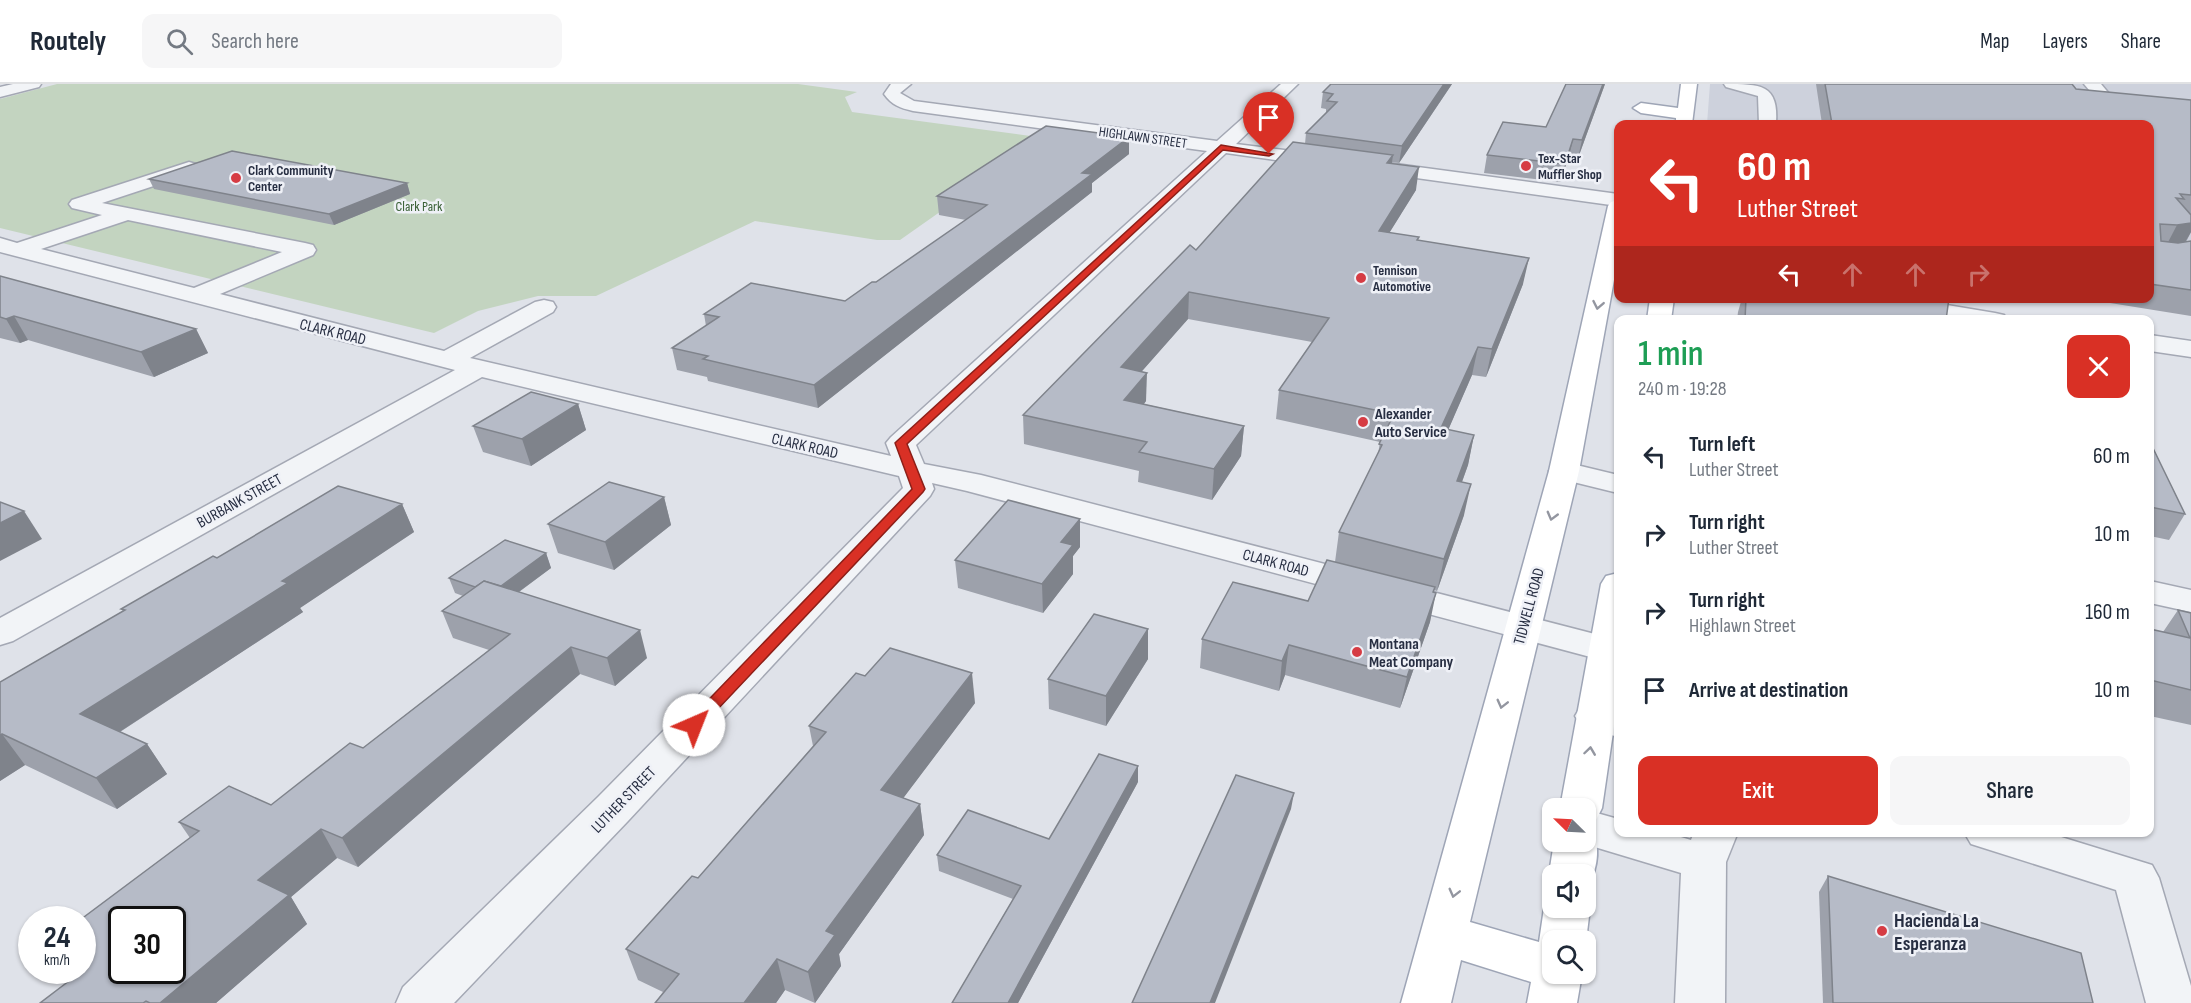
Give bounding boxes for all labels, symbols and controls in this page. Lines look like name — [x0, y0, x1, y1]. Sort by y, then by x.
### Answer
search box — [142, 14, 562, 68]
text: Routely — [30, 25, 106, 58]
icon: search — [163, 25, 196, 58]
text: Search here — [211, 28, 299, 55]
text: Map — [1980, 29, 2009, 54]
text: Layers — [2042, 29, 2088, 54]
text: Share — [2121, 29, 2161, 54]
pin — [1243, 92, 1294, 154]
icon: arrive — [1252, 101, 1285, 134]
street label: HIGHLAWN STREET — [1098, 123, 1188, 152]
text: 60 m — [1737, 142, 1811, 193]
icon: left — [1638, 144, 1716, 222]
place label: Tex-Star Muffler Shop — [1538, 150, 1602, 183]
marker: Tex-Star Muffler Shop — [1519, 159, 1533, 173]
place label: Clark Community Center — [248, 162, 334, 195]
marker: Clark Community Center — [229, 171, 243, 185]
text: Luther Street — [1737, 193, 1858, 225]
park label: Clark Park — [396, 198, 443, 215]
icon: left — [1773, 258, 1806, 291]
icon: ahead — [1836, 258, 1869, 291]
icon: ahead — [1899, 258, 1932, 291]
icon: right — [1962, 258, 1995, 291]
place label: Tennison Automotive — [1372, 262, 1431, 295]
marker: Tennison Automotive — [1354, 271, 1368, 285]
one-way arrow — [1592, 299, 1605, 309]
street label: CLARK ROAD — [297, 315, 368, 350]
text: 1 min — [1638, 333, 1703, 376]
button: close — [2067, 335, 2130, 398]
text: 240 m · 19:28 — [1638, 377, 1726, 401]
place label: Alexander Auto Service — [1374, 405, 1447, 442]
marker: Alexander Auto Service — [1356, 415, 1370, 429]
street label: CLARK ROAD — [770, 430, 840, 463]
text: Turn left — [1689, 431, 1755, 458]
icon: left — [1638, 440, 1671, 473]
text: 60 m — [2093, 443, 2130, 470]
text: Luther Street — [1689, 458, 1779, 482]
street label: BURBANK STREET — [194, 470, 286, 533]
text: Turn right — [1689, 509, 1765, 536]
one-way arrow — [1547, 510, 1559, 521]
icon: right — [1638, 518, 1671, 551]
text: 10 m — [2095, 521, 2130, 548]
text: Luther Street — [1689, 536, 1779, 560]
street label: CLARK ROAD — [1240, 546, 1311, 581]
street label: TIDWELL ROAD — [1510, 566, 1549, 647]
text: Turn right — [1689, 587, 1765, 614]
icon: right — [1638, 596, 1671, 629]
text: 160 m — [2085, 599, 2130, 626]
text: Highlawn Street — [1689, 614, 1796, 638]
place label: Montana Meat Company — [1369, 635, 1453, 672]
marker: Montana Meat Company — [1350, 645, 1364, 659]
icon: arrive — [1638, 674, 1671, 707]
text: Arrive at destination — [1689, 677, 1848, 704]
text: 10 m — [2095, 677, 2130, 704]
position arrow — [662, 693, 726, 757]
one-way arrow — [1497, 698, 1509, 709]
one-way arrow — [1583, 746, 1596, 756]
button: Exit — [1638, 756, 1878, 825]
button: Share — [1890, 756, 2130, 825]
street label: LUTHER STREET — [588, 762, 661, 837]
north arrow — [1542, 798, 1596, 852]
map controls — [1542, 798, 1596, 984]
button: sound — [1542, 864, 1596, 918]
one-way arrow — [1449, 887, 1461, 898]
speed limit sign: 30 — [108, 906, 186, 984]
place label: Hacienda La Esperanza — [1894, 909, 1979, 956]
text: 24 — [44, 920, 70, 956]
marker: Hacienda La Esperanza — [1875, 924, 1889, 938]
button: search — [1542, 930, 1596, 984]
text: km/h — [44, 951, 70, 970]

